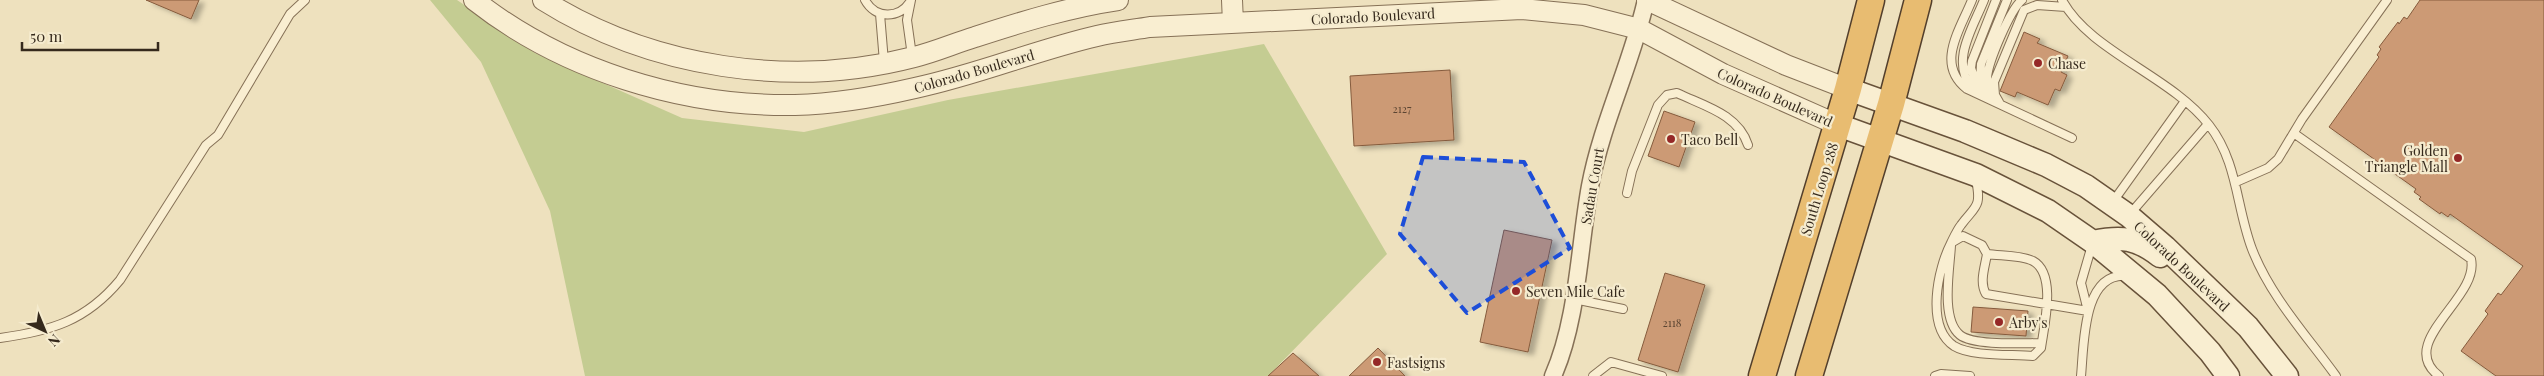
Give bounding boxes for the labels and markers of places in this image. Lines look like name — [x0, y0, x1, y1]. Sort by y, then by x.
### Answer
place label: Chase — [2048, 54, 2086, 73]
marker: Chase — [2032, 57, 2044, 69]
place label: Taco Bell — [1681, 130, 1738, 149]
marker: Taco Bell — [1665, 133, 1677, 145]
place label: Golden Triangle Mall — [2365, 141, 2449, 176]
marker: Golden Triangle Mall — [2452, 152, 2464, 164]
place label: Seven Mile Cafe — [1526, 282, 1625, 301]
marker: Seven Mile Cafe — [1510, 285, 1522, 297]
place label: Arby's — [2008, 313, 2048, 332]
marker: Arby's — [1993, 316, 2005, 328]
place label: Fastsigns — [1387, 353, 1445, 372]
marker: Fastsigns — [1371, 356, 1383, 368]

